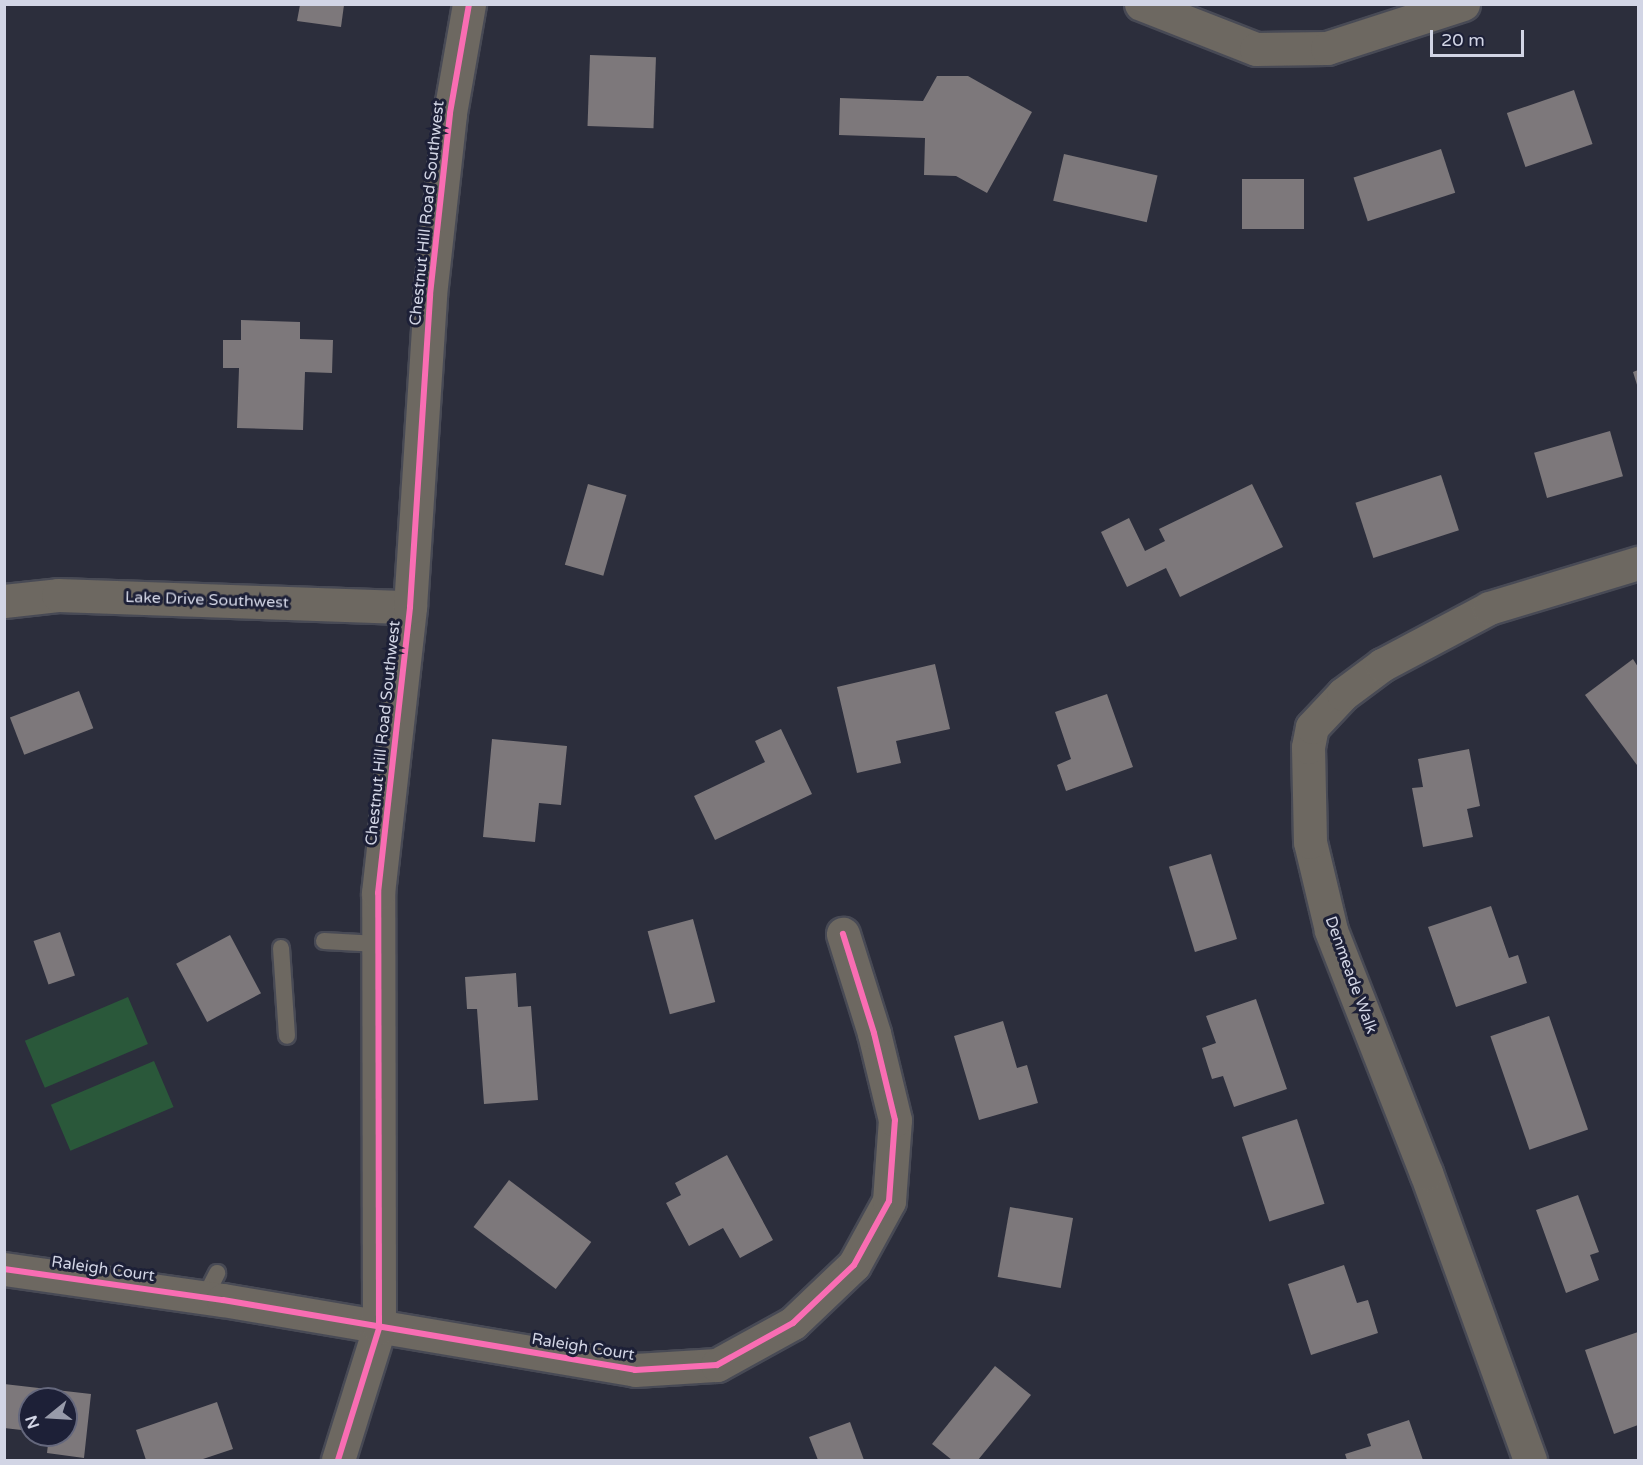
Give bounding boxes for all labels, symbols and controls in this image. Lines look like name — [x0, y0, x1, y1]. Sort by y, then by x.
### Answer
scale bar — [1433, 18, 1528, 56]
text: 20 m — [1441, 29, 1485, 51]
street label: Chestnut Hill Road Southwest — [406, 100, 448, 326]
street label: Lake Drive Southwest — [125, 588, 289, 612]
street label: Chestnut Hill Road Southwest — [362, 620, 404, 846]
street label: Denmeade Walk — [1321, 914, 1381, 1036]
street label: Raleigh Court — [50, 1252, 156, 1286]
street label: Raleigh Court — [530, 1329, 636, 1365]
north arrow — [18, 1387, 78, 1447]
text: N — [21, 1413, 44, 1431]

